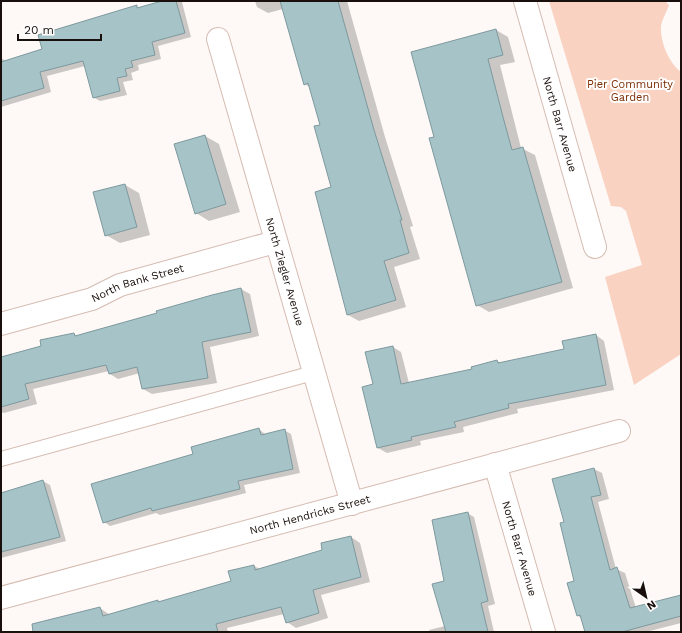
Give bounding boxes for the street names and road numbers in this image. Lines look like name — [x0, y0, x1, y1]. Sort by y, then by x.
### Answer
street label: North Barr Avenue — [540, 75, 580, 173]
street label: North Ziegler Avenue — [263, 216, 307, 327]
street label: North Bank Street — [89, 261, 186, 305]
street label: North Hendricks Street — [248, 492, 372, 537]
street label: North Barr Avenue — [500, 499, 540, 598]

